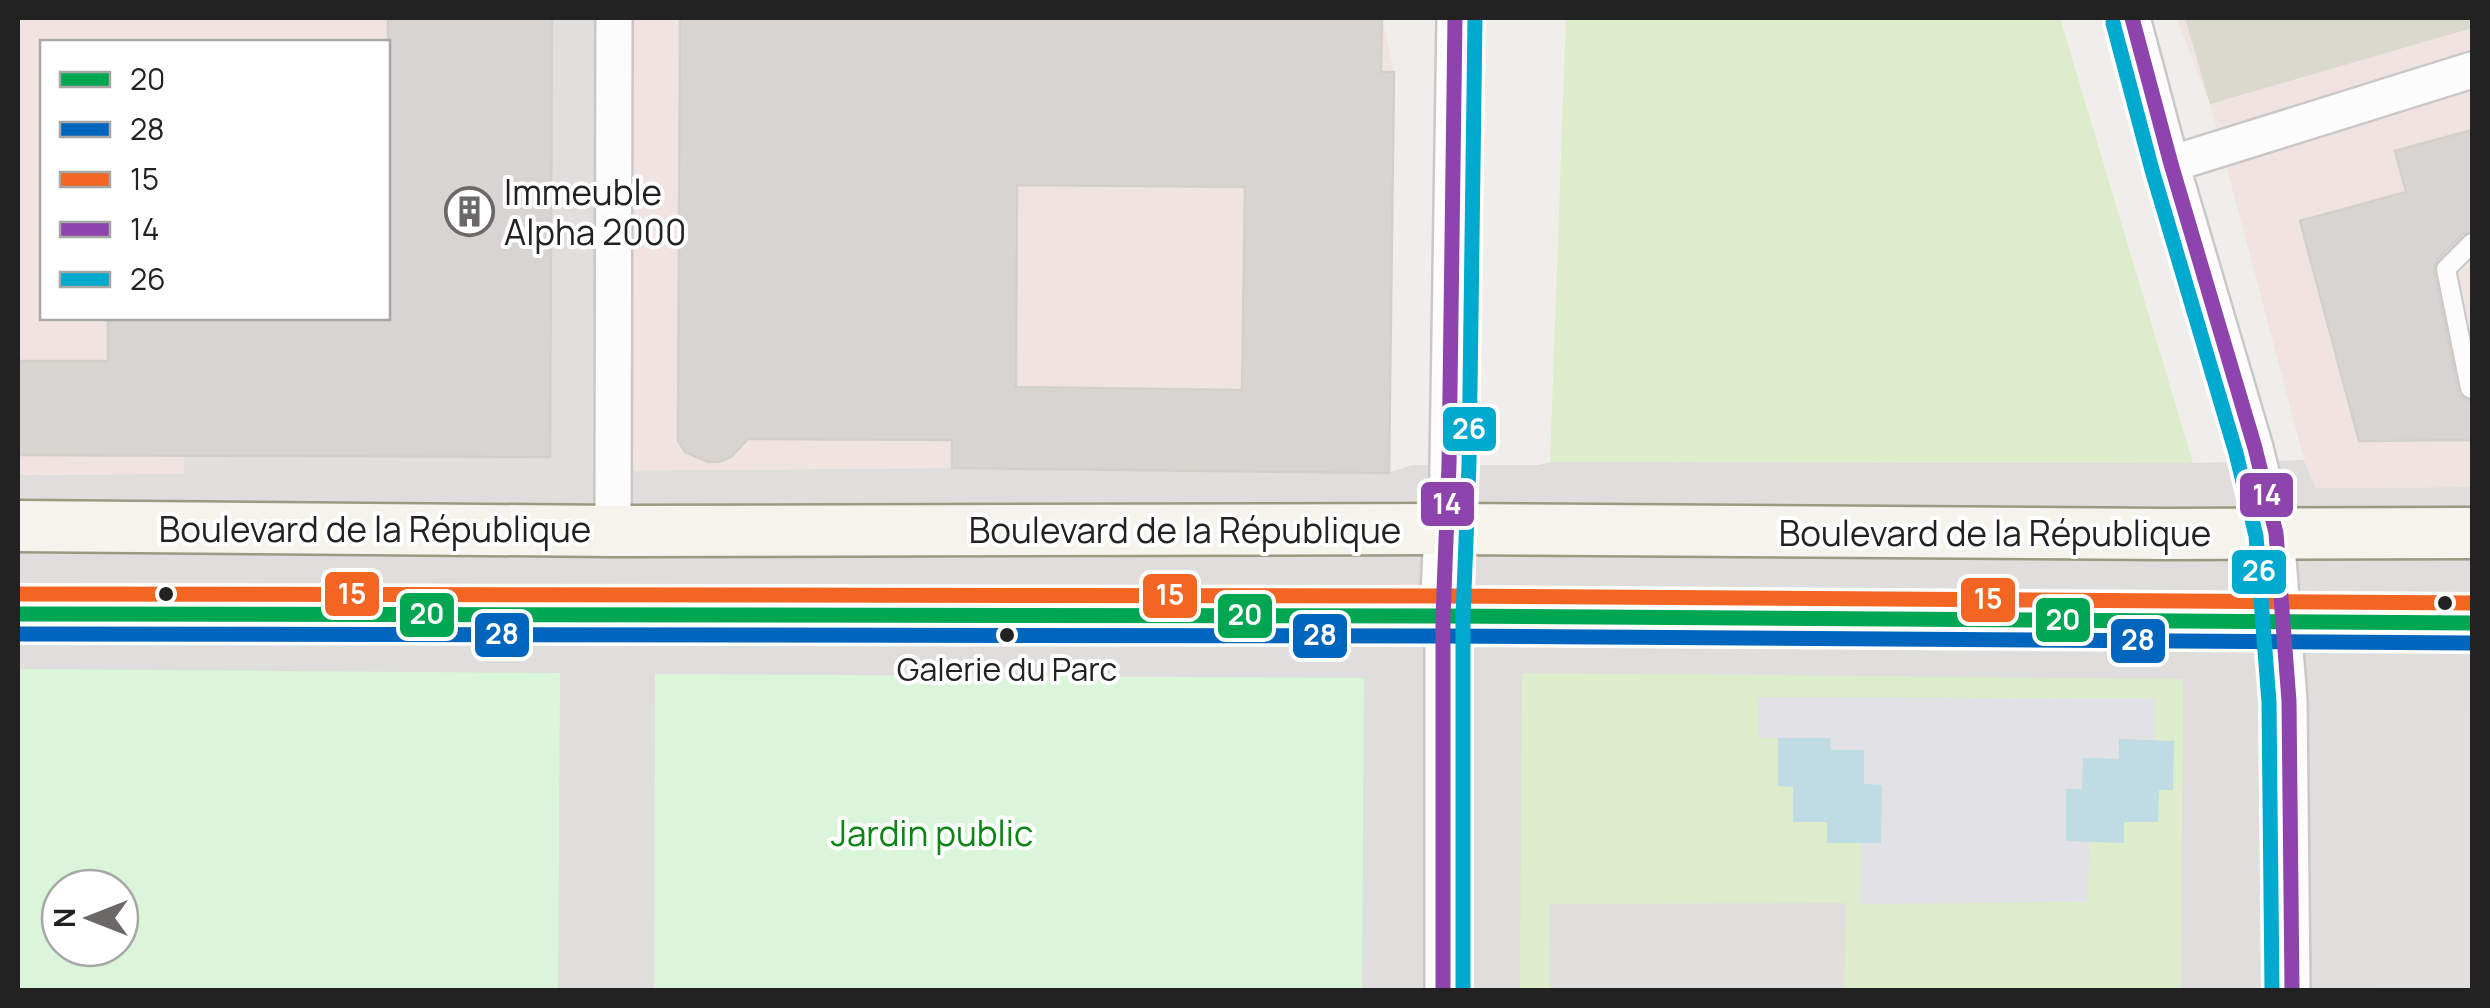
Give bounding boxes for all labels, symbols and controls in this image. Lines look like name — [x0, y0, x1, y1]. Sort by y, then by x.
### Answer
legend — [40, 40, 390, 320]
text: 20 — [130, 58, 165, 99]
text: 28 — [130, 108, 165, 149]
text: 15 — [130, 158, 159, 199]
place label: Immeuble Alpha 2000 — [504, 168, 686, 256]
building icon: Immeuble Alpha 2000 — [443, 186, 495, 238]
text: 14 — [130, 208, 159, 249]
text: 26 — [130, 258, 166, 299]
line badge: 26 — [1441, 405, 1498, 453]
text: 26 — [1452, 409, 1486, 447]
line badge: 14 — [2238, 471, 2295, 519]
text: 14 — [2252, 475, 2282, 513]
line badge: 14 — [1419, 480, 1476, 528]
text: 14 — [1432, 484, 1462, 522]
street label: Boulevard de la République — [159, 505, 591, 553]
street label: Boulevard de la République — [969, 506, 1401, 554]
street label: Boulevard de la République — [1779, 509, 2211, 557]
line badge: 26 — [2230, 548, 2288, 596]
text: 26 — [2242, 551, 2276, 589]
line badge: 15 — [323, 570, 381, 618]
line badge: 15 — [1141, 572, 1199, 620]
text: 15 — [338, 574, 366, 612]
text: 15 — [1156, 575, 1184, 613]
line badge: 15 — [1959, 576, 2017, 624]
text: 15 — [1974, 579, 2002, 617]
unlabelled marker — [156, 584, 176, 604]
line badge: 20 — [398, 591, 456, 639]
line badge: 20 — [1216, 592, 1274, 640]
unlabelled marker — [2435, 593, 2455, 613]
text: 20 — [409, 594, 445, 632]
text: 20 — [1227, 595, 1263, 633]
line badge: 20 — [2034, 596, 2092, 644]
text: 20 — [2045, 600, 2081, 638]
line badge: 28 — [473, 611, 531, 659]
line badge: 28 — [1291, 612, 1349, 660]
text: 28 — [485, 614, 519, 652]
text: 28 — [1303, 615, 1337, 653]
line badge: 28 — [2109, 617, 2167, 665]
text: 28 — [2121, 620, 2155, 658]
marker: Galerie du Parc — [997, 625, 1017, 645]
place label: Galerie du Parc — [897, 647, 1117, 691]
park label: Jardin public — [831, 809, 1033, 857]
north arrow — [40, 868, 140, 968]
text: N — [45, 908, 83, 928]

